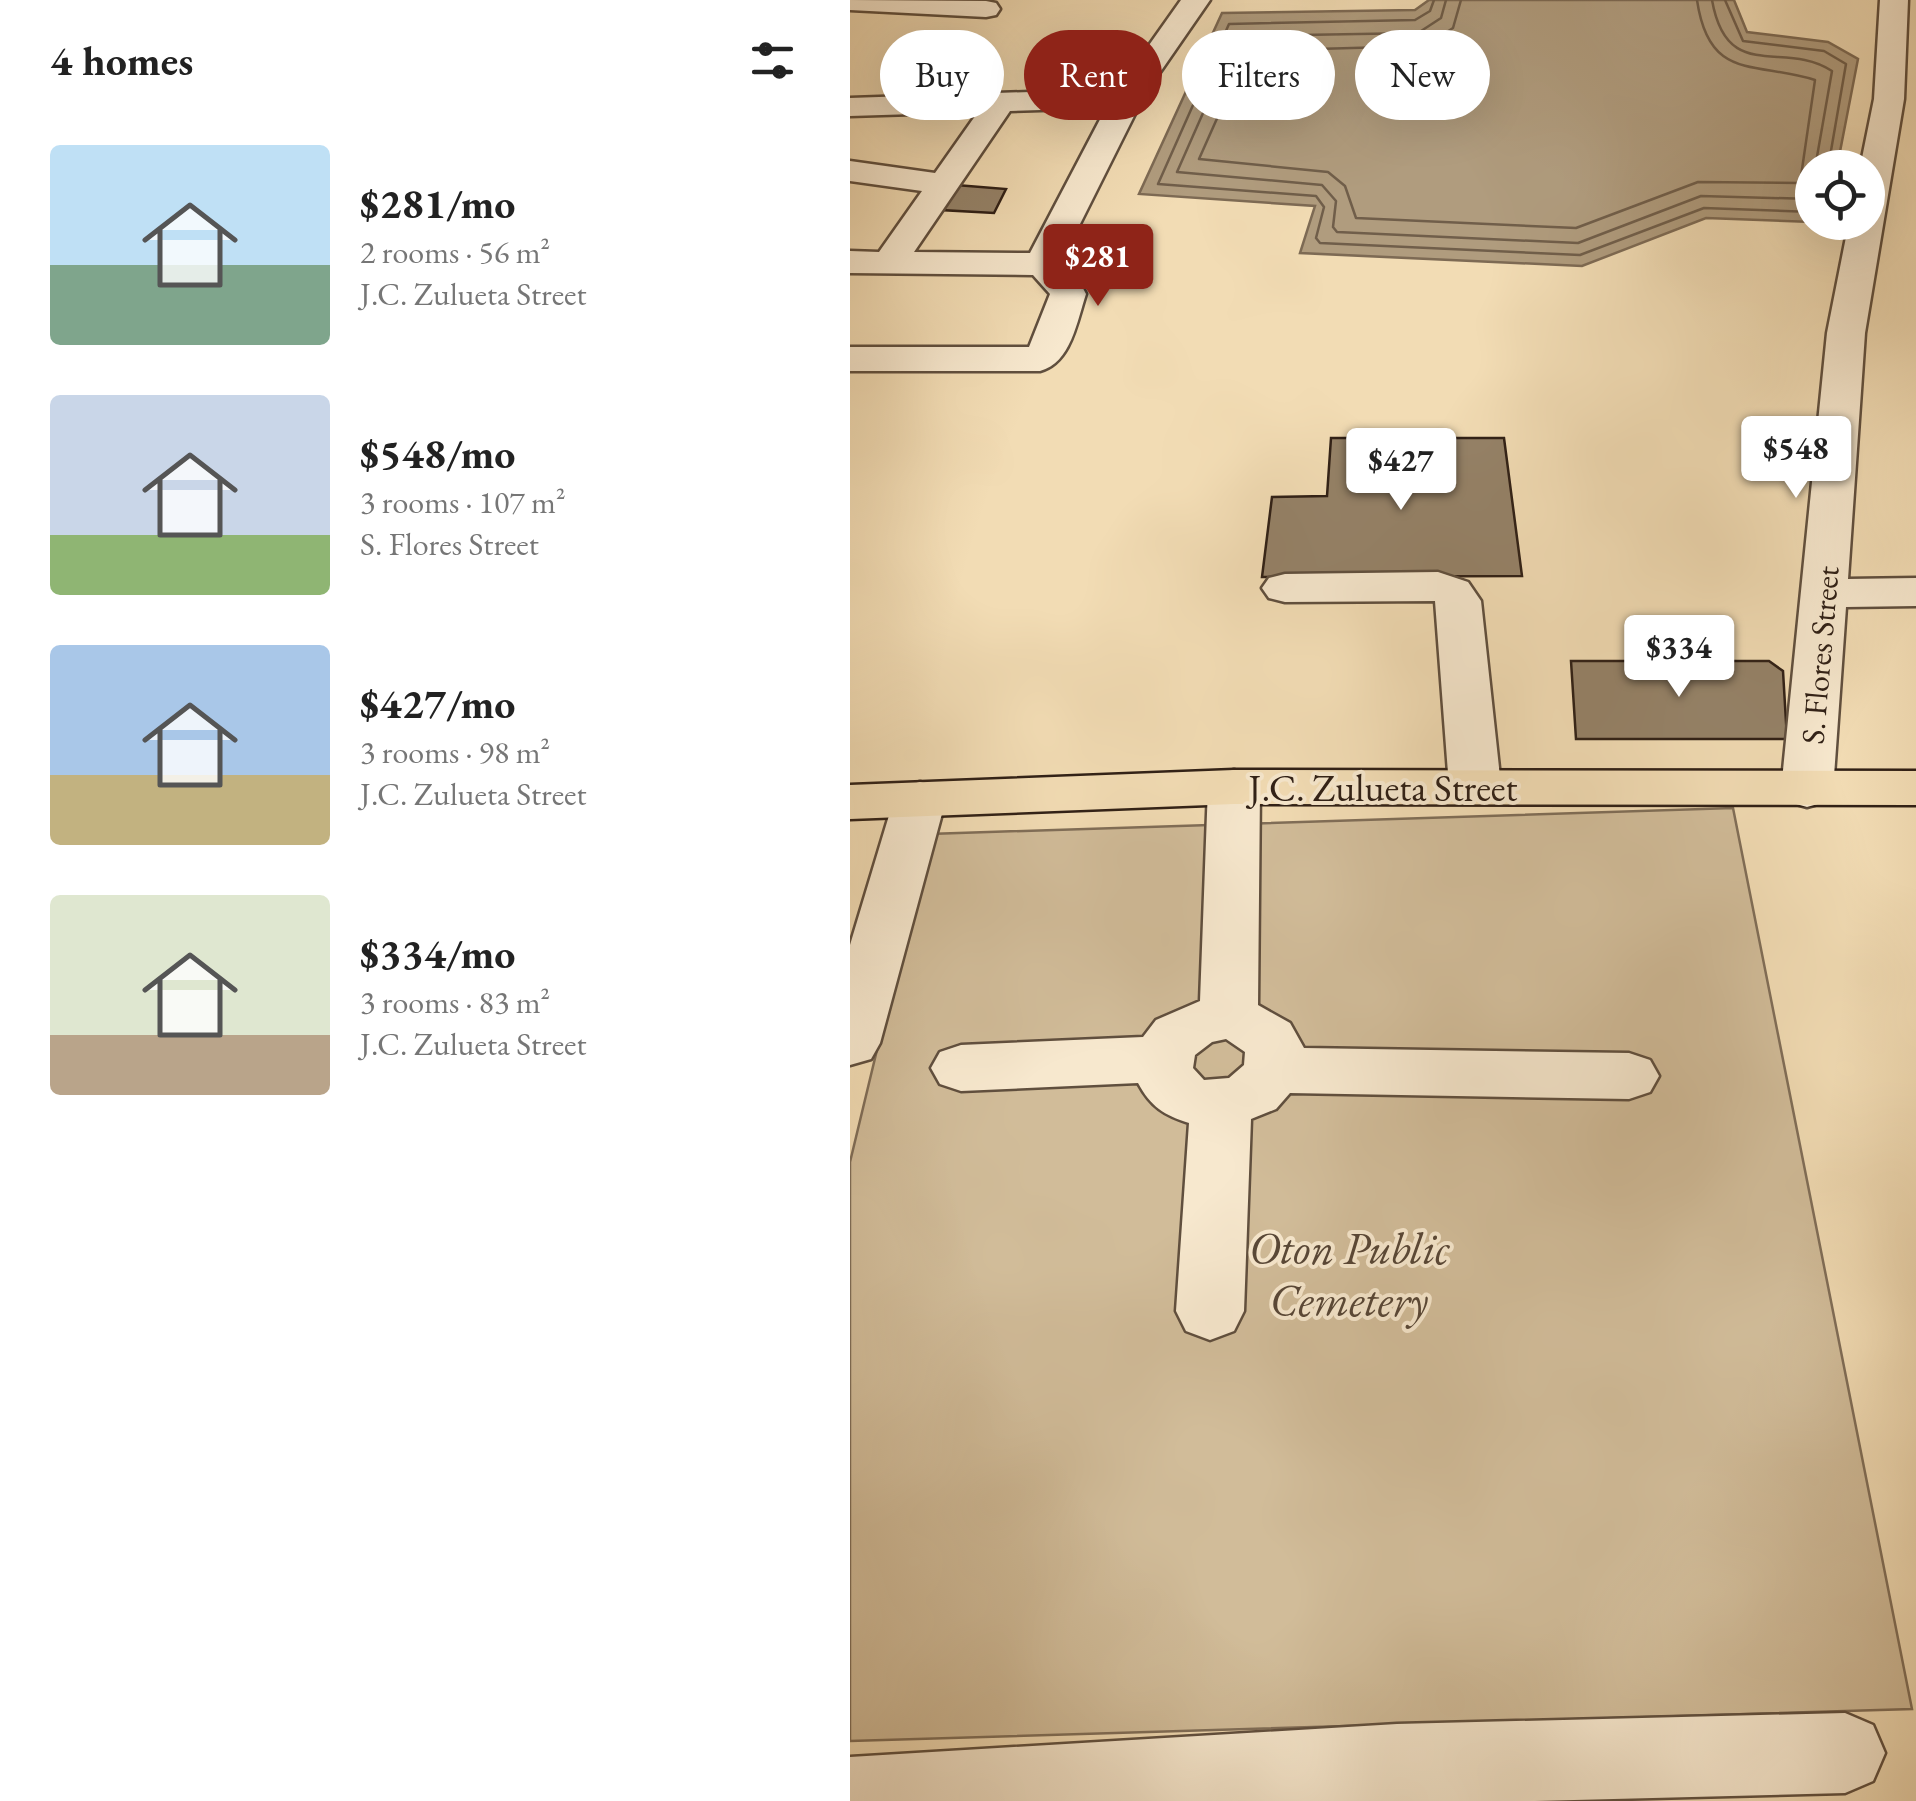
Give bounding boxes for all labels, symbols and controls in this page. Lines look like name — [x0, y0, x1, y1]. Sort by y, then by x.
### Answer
chip: Buy — [880, 30, 1004, 120]
chip: Rent — [1024, 30, 1162, 120]
chip: Filters — [1182, 30, 1335, 120]
chip: New — [1355, 30, 1490, 120]
text: 4 homes — [50, 33, 193, 88]
icon: filters — [745, 33, 800, 88]
map controls — [1795, 150, 1885, 240]
button: locate — [1795, 150, 1885, 240]
text: $281/mo — [360, 176, 516, 231]
icon: home — [130, 185, 250, 305]
pin: $281 — [1039, 224, 1157, 309]
text: 2 rooms · 56 m² — [360, 231, 550, 273]
text: $281 — [1065, 235, 1131, 277]
text: J.C. Zulueta Street — [360, 273, 586, 315]
pin: $548 — [1737, 416, 1855, 501]
text: $548/mo — [360, 426, 516, 481]
text: $548 — [1763, 427, 1829, 469]
pin: $427 — [1342, 428, 1460, 513]
icon: home — [130, 435, 250, 555]
text: $427 — [1368, 439, 1434, 481]
text: 3 rooms · 107 m² — [360, 481, 566, 523]
text: S. Flores Street — [360, 523, 539, 565]
street label: S. Flores Street — [1791, 564, 1849, 746]
pin: $334 — [1620, 615, 1738, 700]
text: $334 — [1646, 626, 1712, 668]
text: $427/mo — [360, 676, 516, 731]
icon: home — [130, 685, 250, 805]
text: 3 rooms · 98 m² — [360, 731, 550, 773]
street label: J.C. Zulueta Street — [1246, 763, 1518, 812]
text: J.C. Zulueta Street — [360, 773, 586, 815]
text: $334/mo — [360, 926, 516, 981]
icon: home — [130, 935, 250, 1055]
text: 3 rooms · 83 m² — [360, 981, 550, 1023]
text: J.C. Zulueta Street — [360, 1023, 586, 1065]
park label: Oton Public Cemetery — [1249, 1219, 1450, 1329]

